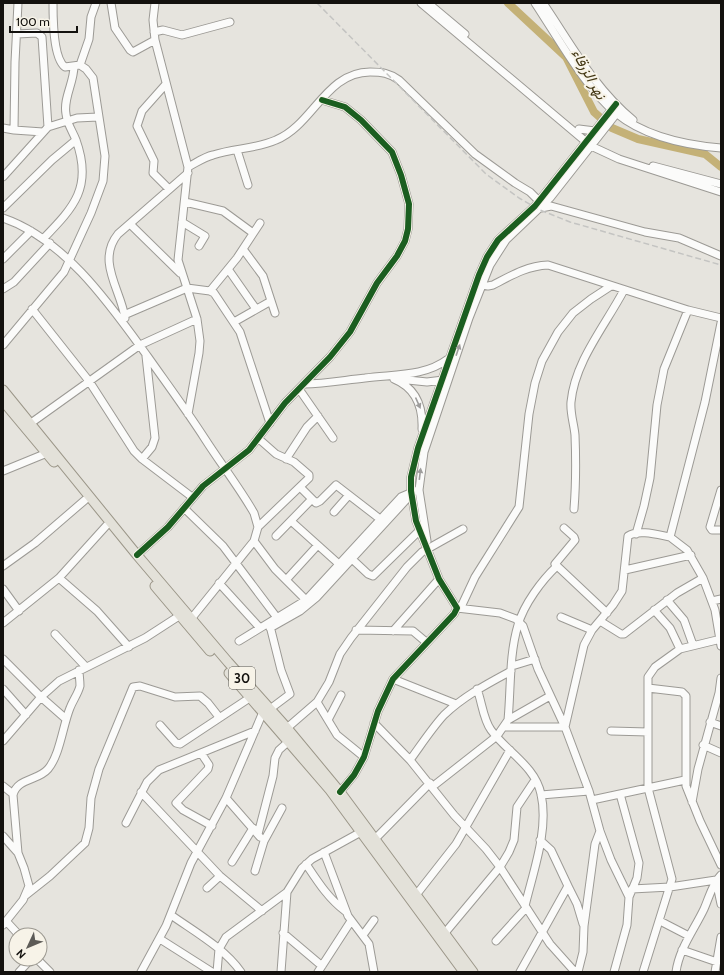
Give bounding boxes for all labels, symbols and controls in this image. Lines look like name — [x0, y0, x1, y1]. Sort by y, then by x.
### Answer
scale bar — [10, 8, 77, 34]
text: 100 m — [16, 14, 50, 29]
water label: نهر الزرقاء — [568, 46, 611, 103]
one-way arrow — [456, 344, 462, 356]
one-way arrow — [416, 398, 422, 410]
one-way arrow — [417, 468, 424, 480]
road number: 30 — [229, 667, 255, 689]
north arrow — [8, 927, 48, 967]
text: N — [13, 946, 29, 962]

